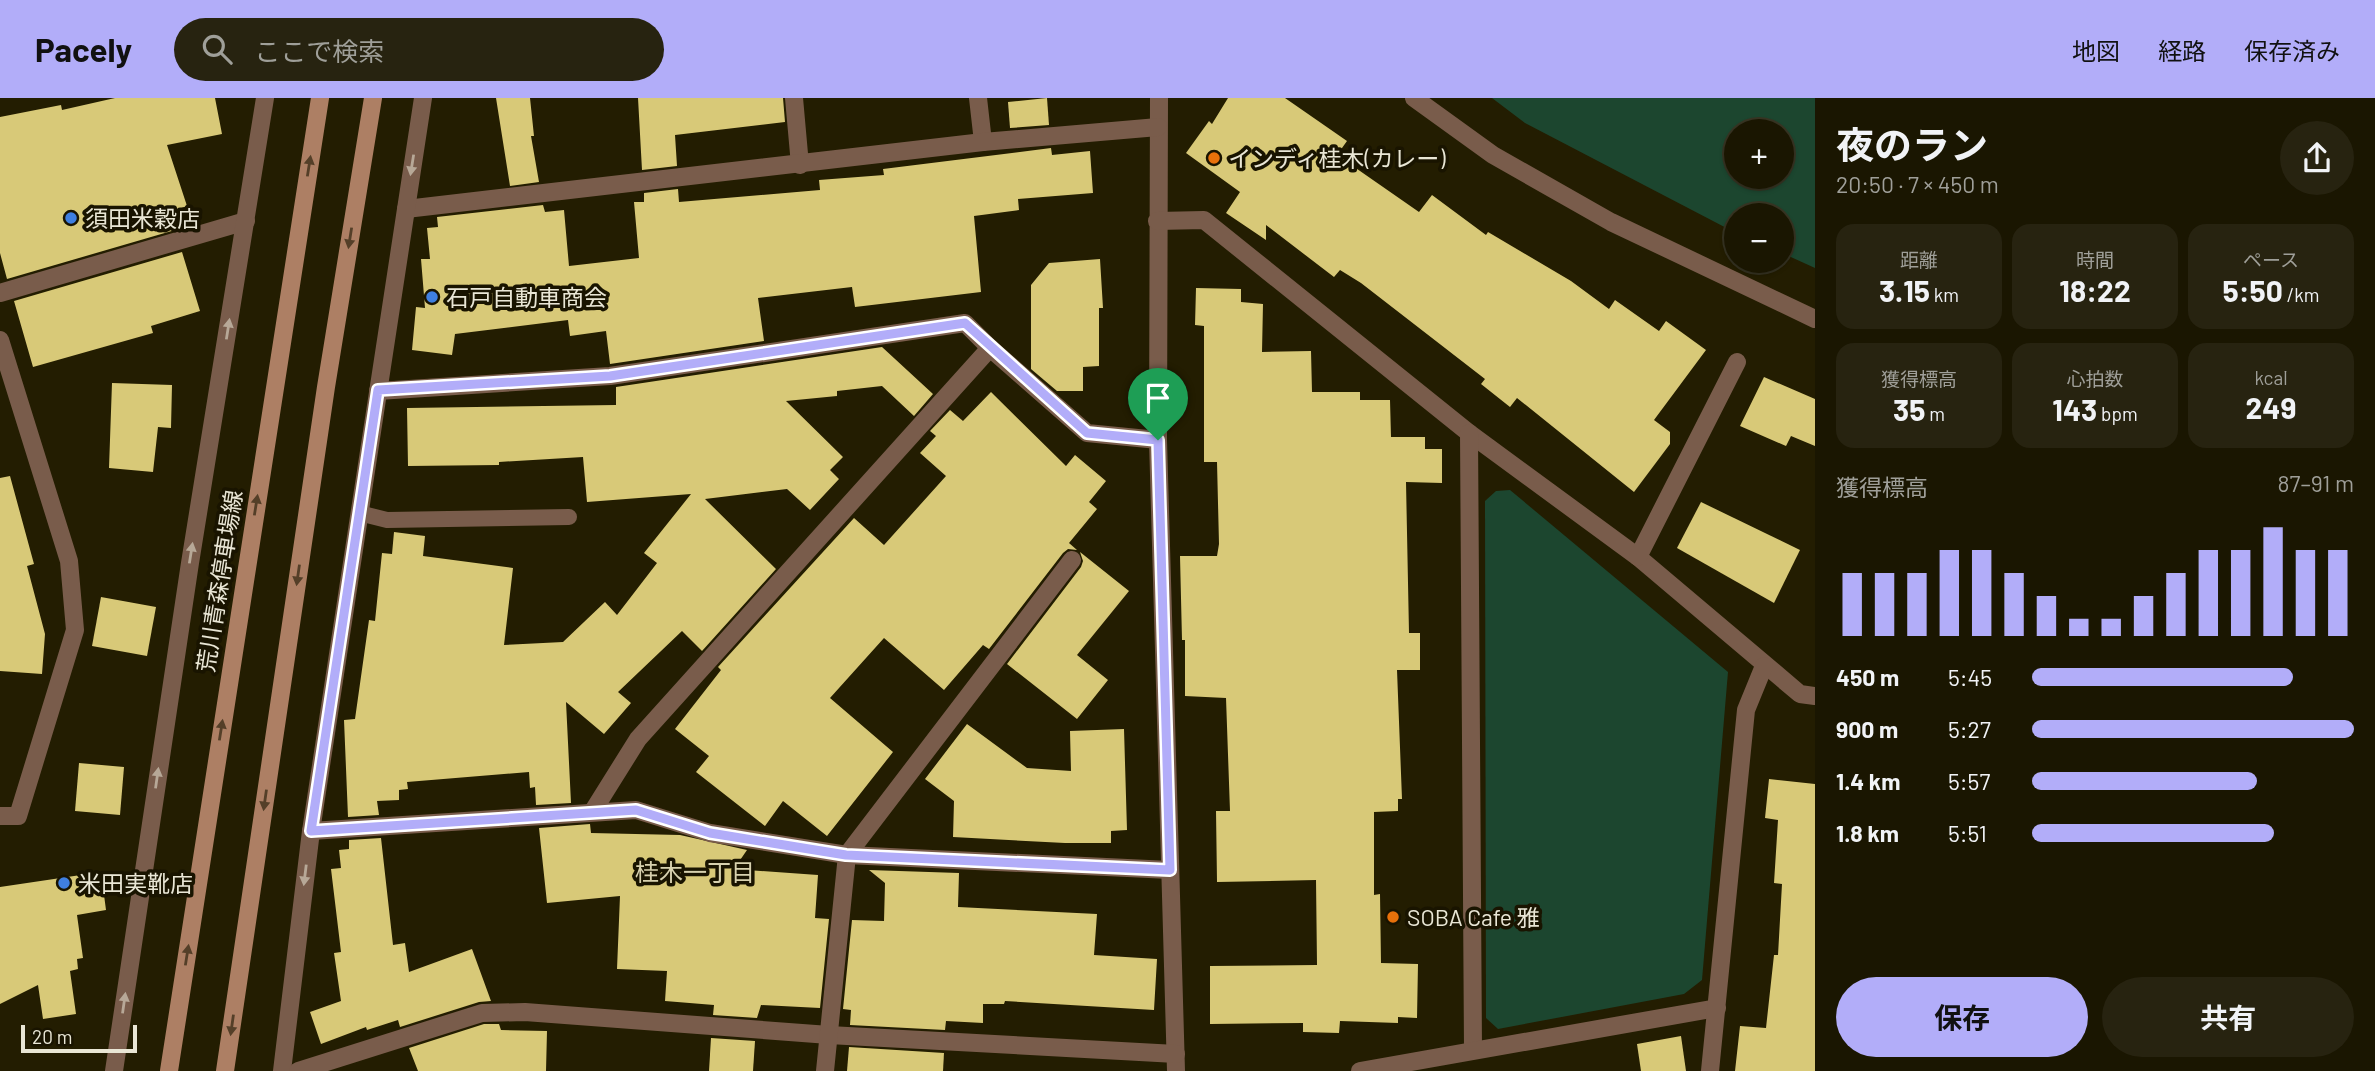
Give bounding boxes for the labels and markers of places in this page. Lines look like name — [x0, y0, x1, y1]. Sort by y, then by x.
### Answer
place label: インディ桂木(カレー) — [1228, 144, 1446, 172]
marker: インディ桂木(カレー) — [1206, 150, 1222, 166]
place label: 須田米穀店 — [85, 204, 200, 232]
marker: 須田米穀店 — [63, 210, 79, 226]
place label: 石戸自動車商会 — [446, 283, 607, 311]
marker: 石戸自動車商会 — [424, 289, 440, 305]
pin — [1128, 368, 1188, 440]
place label: 米田実靴店 — [78, 869, 193, 897]
marker: 米田実靴店 — [56, 875, 72, 891]
place label: SOBA Cafe 雅 — [1407, 903, 1540, 931]
marker: SOBA Cafe 雅 — [1385, 909, 1401, 925]

